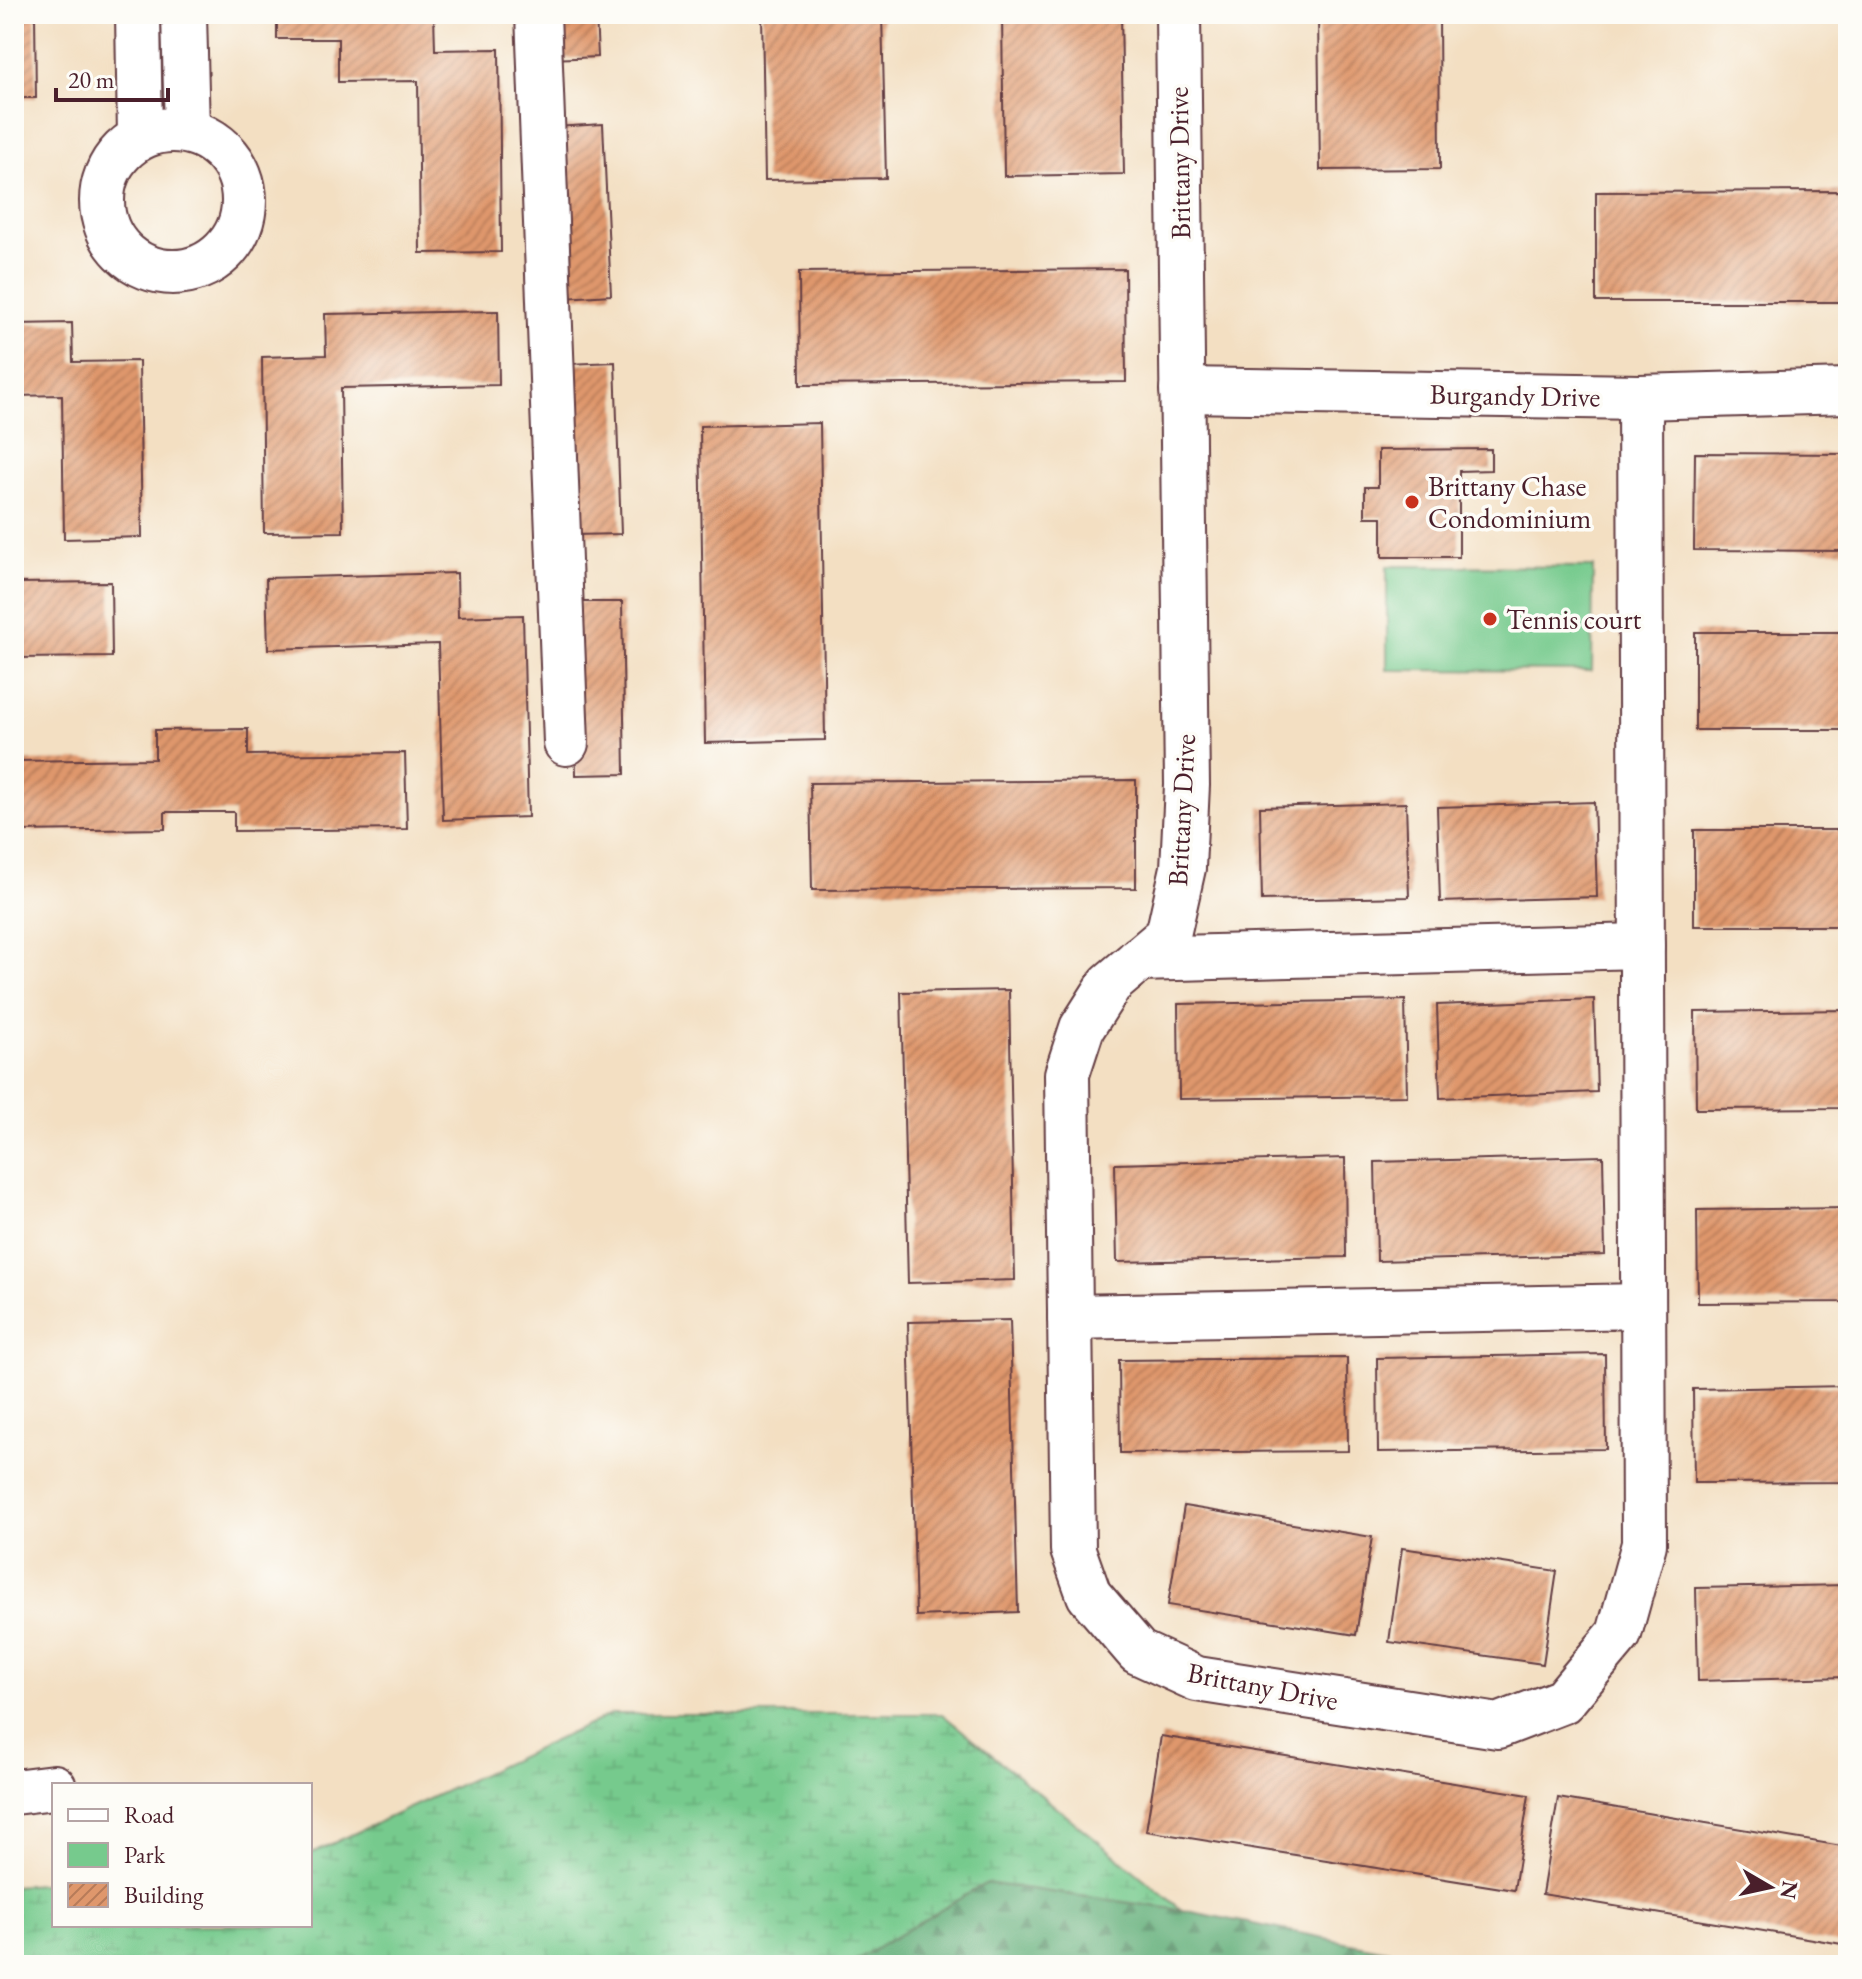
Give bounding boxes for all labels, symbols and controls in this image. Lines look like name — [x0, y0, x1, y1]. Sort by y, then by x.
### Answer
scale bar — [56, 52, 168, 102]
text: 20 m — [68, 64, 115, 95]
street label: Brittany Drive — [1160, 86, 1198, 240]
street label: Burgandy Drive — [1429, 376, 1601, 414]
place label: Brittany Chase Condominium — [1428, 468, 1592, 536]
marker: Brittany Chase Condominium — [1403, 493, 1421, 511]
place label: Tennis court — [1506, 601, 1642, 637]
marker: Tennis court — [1481, 610, 1499, 628]
street label: Brittany Drive — [1159, 733, 1203, 887]
street label: Brittany Drive — [1185, 1654, 1341, 1718]
legend — [52, 1783, 312, 1927]
text: Road — [124, 1799, 175, 1830]
text: Park — [124, 1839, 166, 1870]
north arrow — [1730, 1847, 1810, 1927]
text: Building — [124, 1879, 204, 1910]
text: N — [1774, 1879, 1805, 1901]

